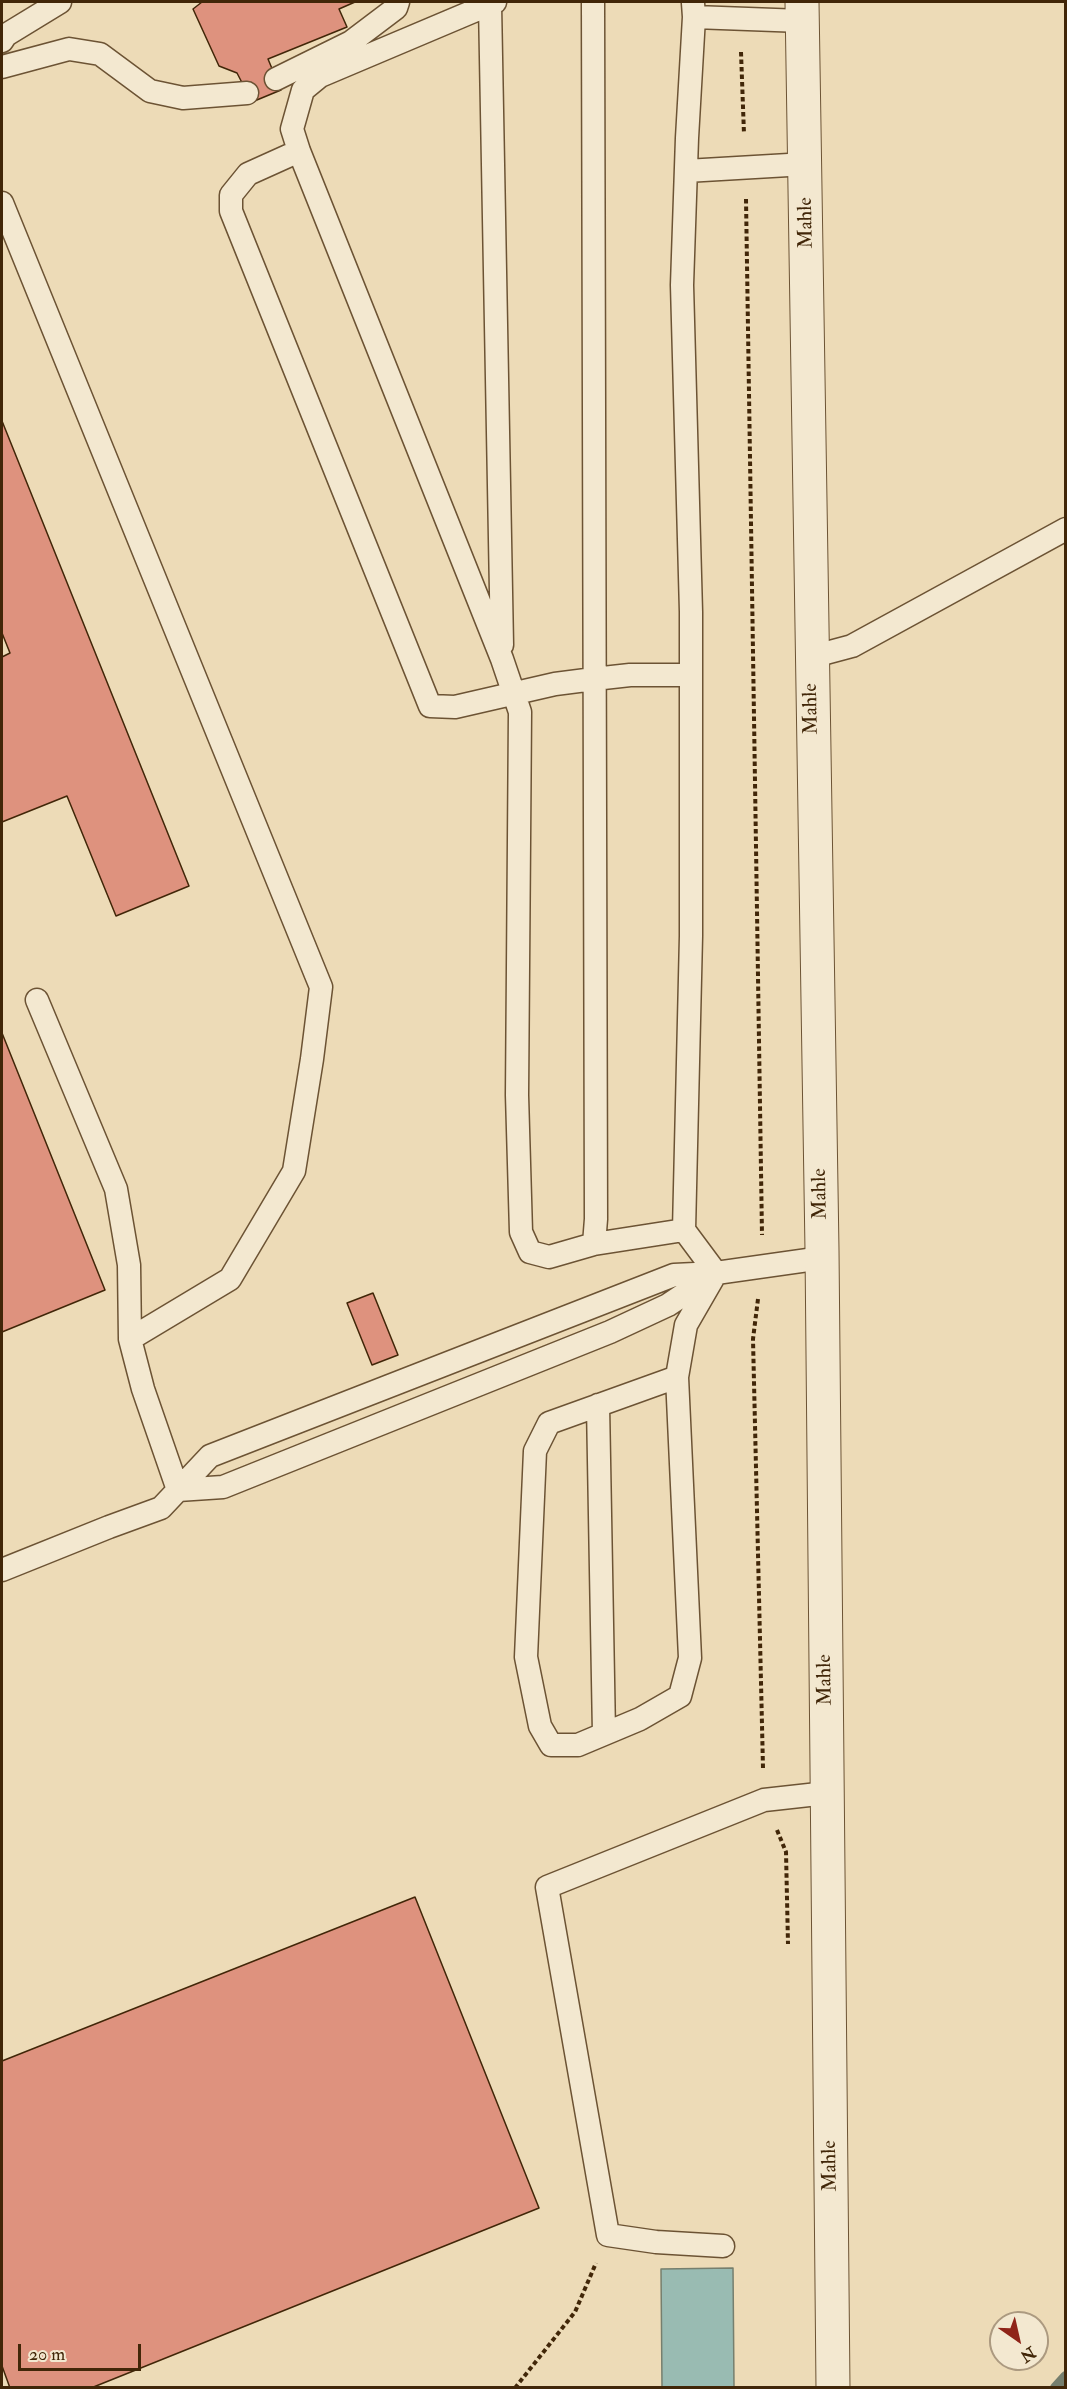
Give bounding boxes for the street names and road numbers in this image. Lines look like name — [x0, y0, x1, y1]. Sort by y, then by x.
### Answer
street label: Mahle — [795, 197, 819, 249]
street label: Mahle — [800, 683, 824, 735]
street label: Mahle — [809, 1168, 833, 1220]
street label: Mahle — [814, 1654, 838, 1706]
street label: Mahle — [819, 2140, 843, 2192]

